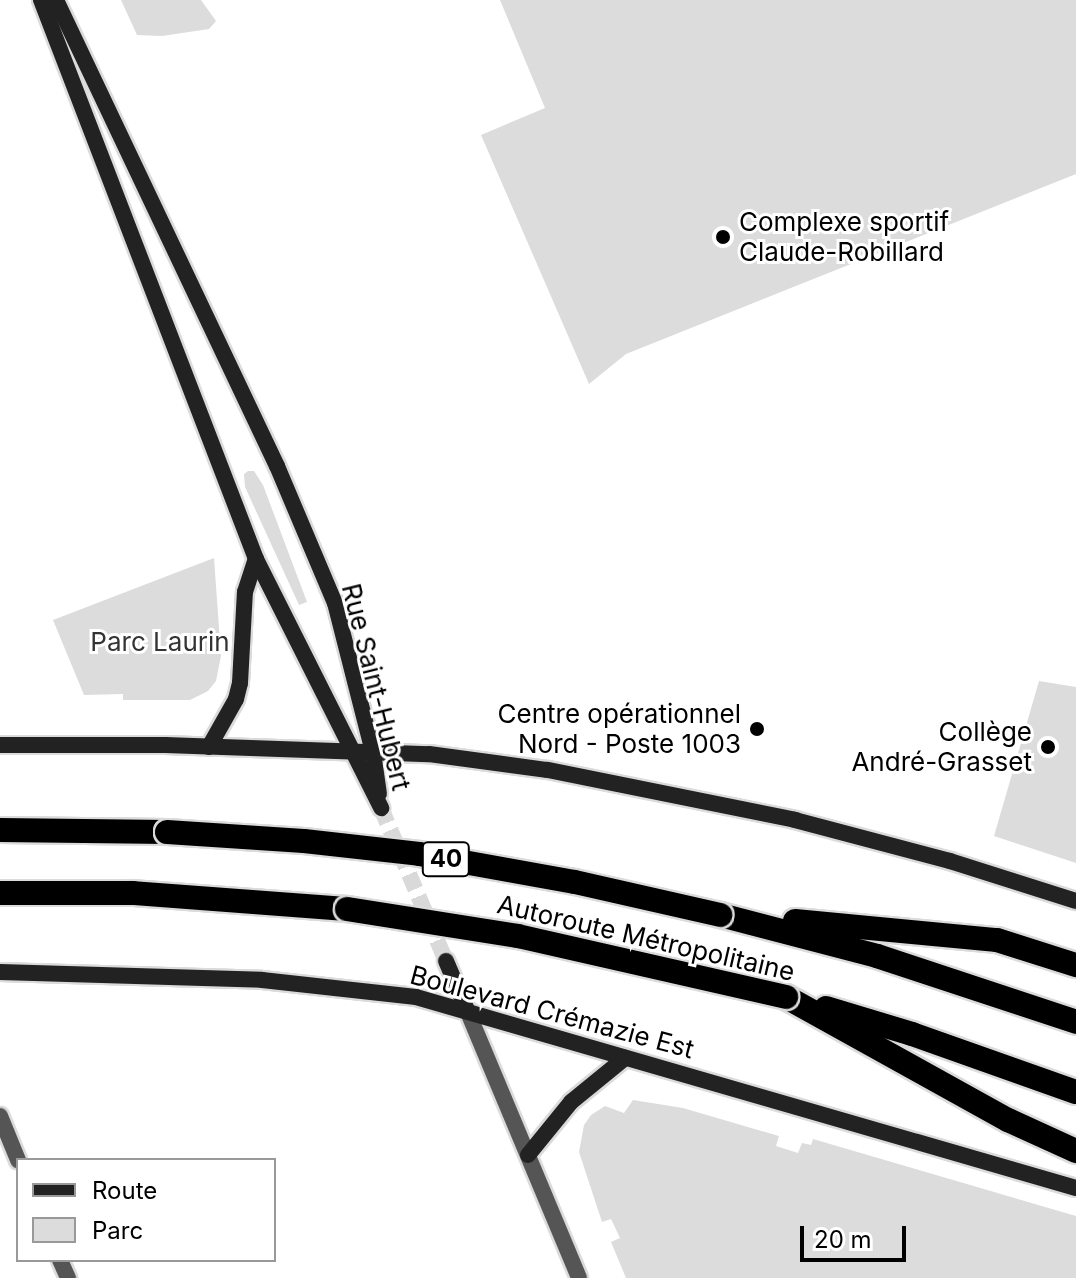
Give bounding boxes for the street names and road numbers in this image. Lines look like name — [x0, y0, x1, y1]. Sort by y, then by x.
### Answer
street label: Rue Saint-Hubert — [335, 580, 417, 794]
road number: 40 — [420, 839, 472, 879]
street label: Autoroute Métropolitaine — [494, 889, 798, 987]
street label: Boulevard Crémazie Est — [407, 959, 697, 1065]

